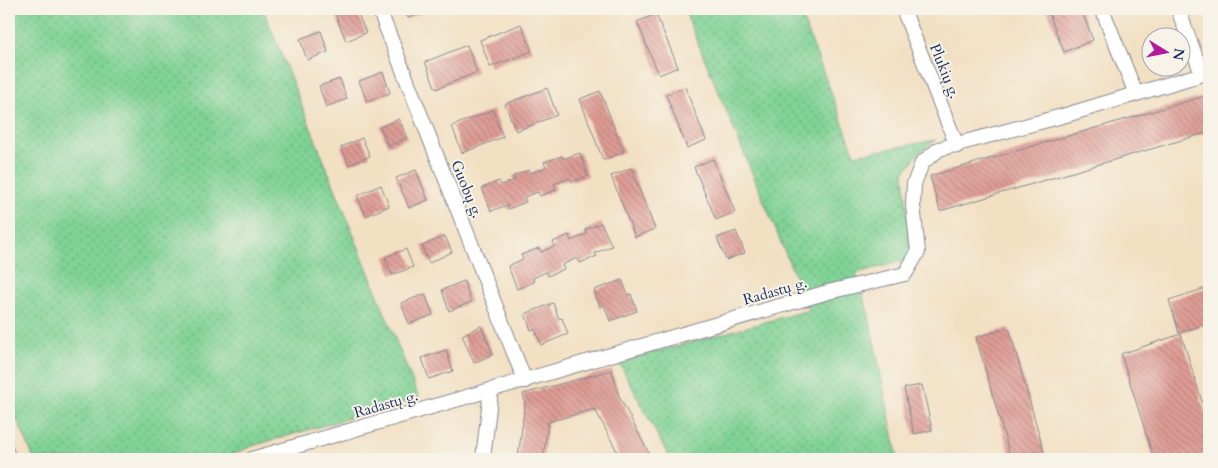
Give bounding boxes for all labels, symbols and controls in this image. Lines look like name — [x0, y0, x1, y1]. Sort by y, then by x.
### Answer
north arrow — [1140, 28, 1190, 78]
street label: Plukių g. — [925, 41, 965, 101]
text: N — [1168, 47, 1189, 62]
street label: Guobų g. — [446, 157, 488, 221]
street label: Radastų g. — [741, 272, 809, 310]
street label: Radastų g. — [352, 385, 420, 423]

